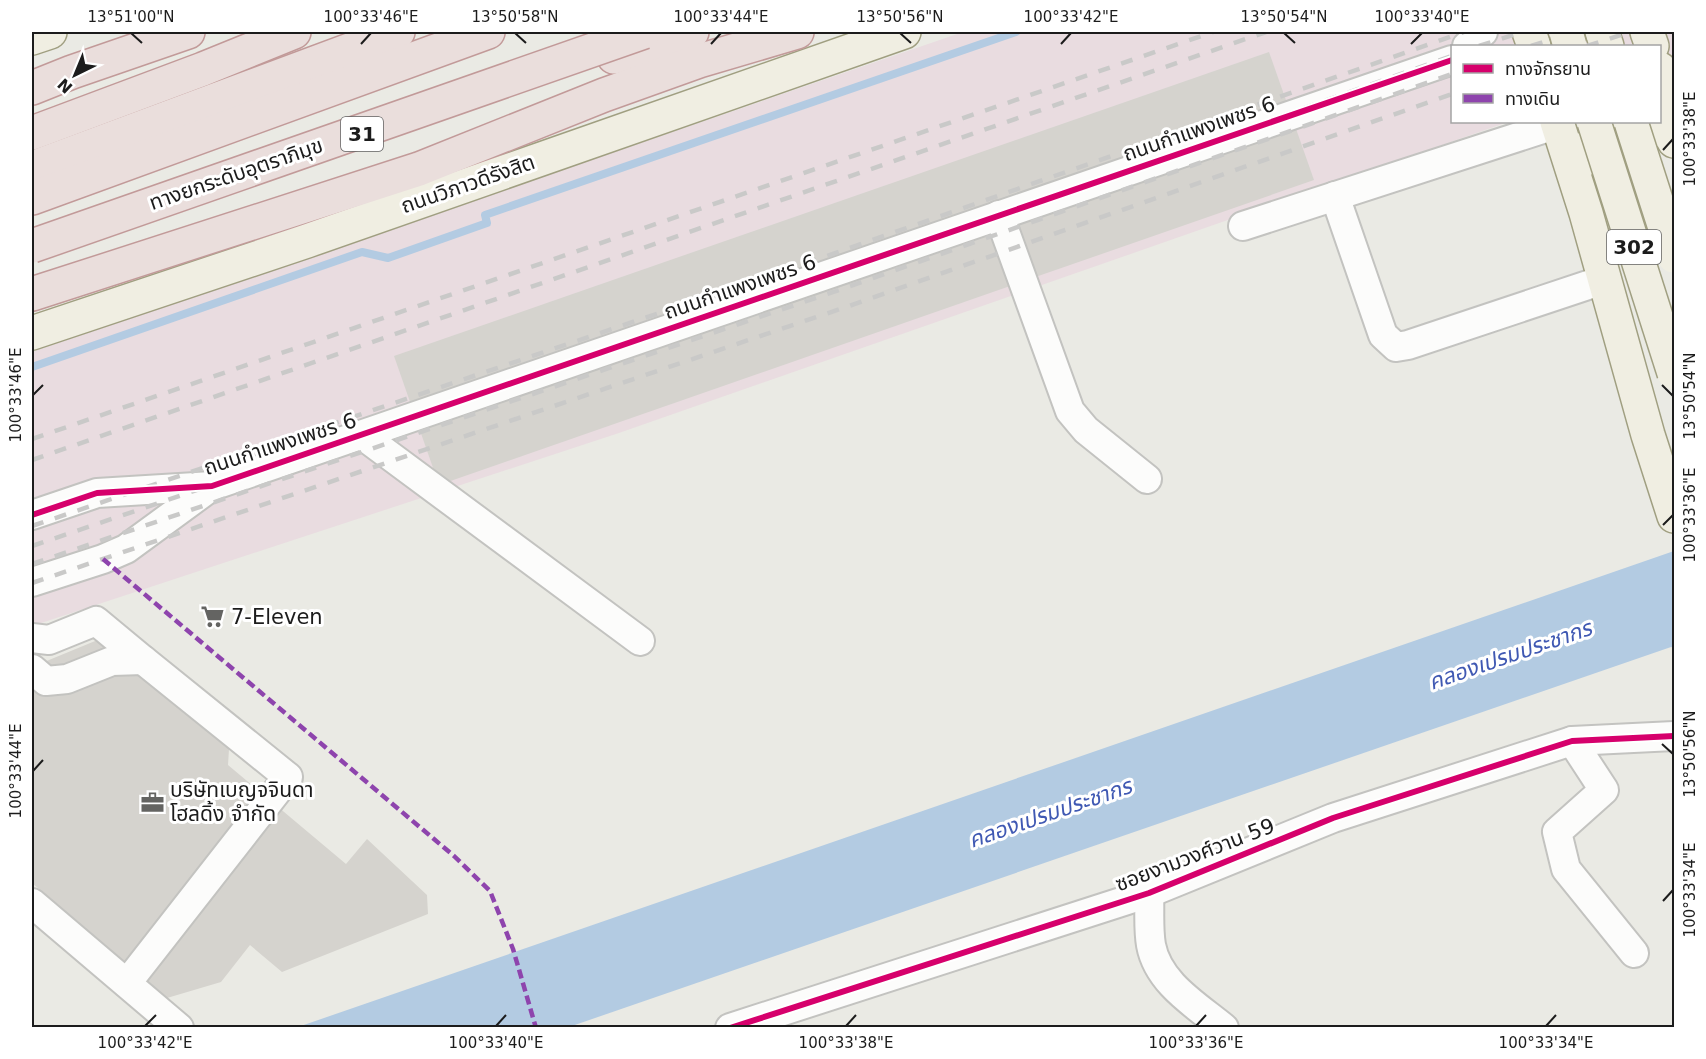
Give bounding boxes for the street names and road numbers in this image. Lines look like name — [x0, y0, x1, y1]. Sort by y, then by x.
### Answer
street label: ถนนกำแพงเพชร 6 — [1120, 92, 1278, 166]
road number: 31 — [341, 117, 383, 151]
street label: ทางยกระดับอุตราภิมุข — [146, 133, 326, 216]
street label: ถนนวิภาวดีรังสิต — [398, 150, 538, 218]
road number: 302 — [1607, 230, 1661, 264]
street label: ถนนกำแพงเพชร 6 — [661, 250, 819, 324]
street label: ถนนกำแพงเพชร 6 — [201, 408, 359, 480]
street label: ซอยงามวงศ์วาน 59 — [1112, 814, 1278, 896]

